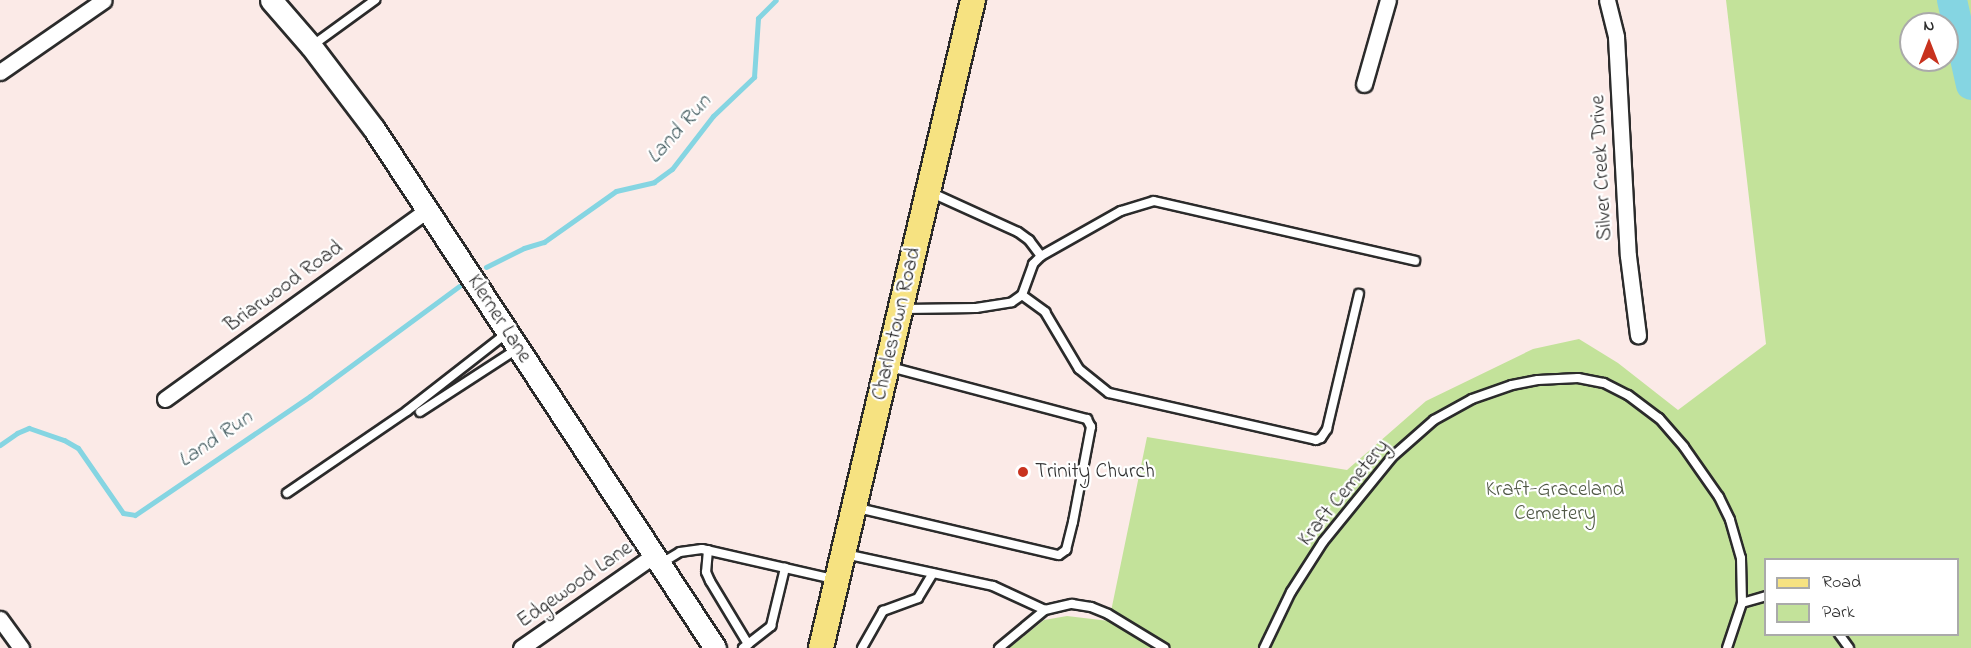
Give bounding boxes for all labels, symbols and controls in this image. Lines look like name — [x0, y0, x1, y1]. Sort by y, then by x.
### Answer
north arrow — [1899, 12, 1959, 72]
text: N — [1924, 14, 1934, 38]
water label: Land Run — [642, 90, 718, 170]
street label: Silver Creek Drive — [1586, 95, 1618, 241]
street label: Briarwood Road — [220, 236, 348, 338]
street label: Charlestown Road — [867, 245, 927, 403]
street label: Klerner Lane — [461, 270, 537, 368]
water label: Land Run — [174, 405, 258, 475]
street label: Kraft Cemetery — [1293, 434, 1395, 552]
place label: Trinity Church — [1035, 459, 1155, 485]
marker: Trinity Church — [1016, 465, 1030, 479]
park label: Kraft-Graceland Cemetery — [1486, 477, 1624, 527]
street label: Edgewood Lane — [513, 536, 637, 634]
legend — [1764, 558, 1959, 636]
text: Road — [1822, 570, 1861, 596]
text: Park — [1822, 600, 1855, 626]

